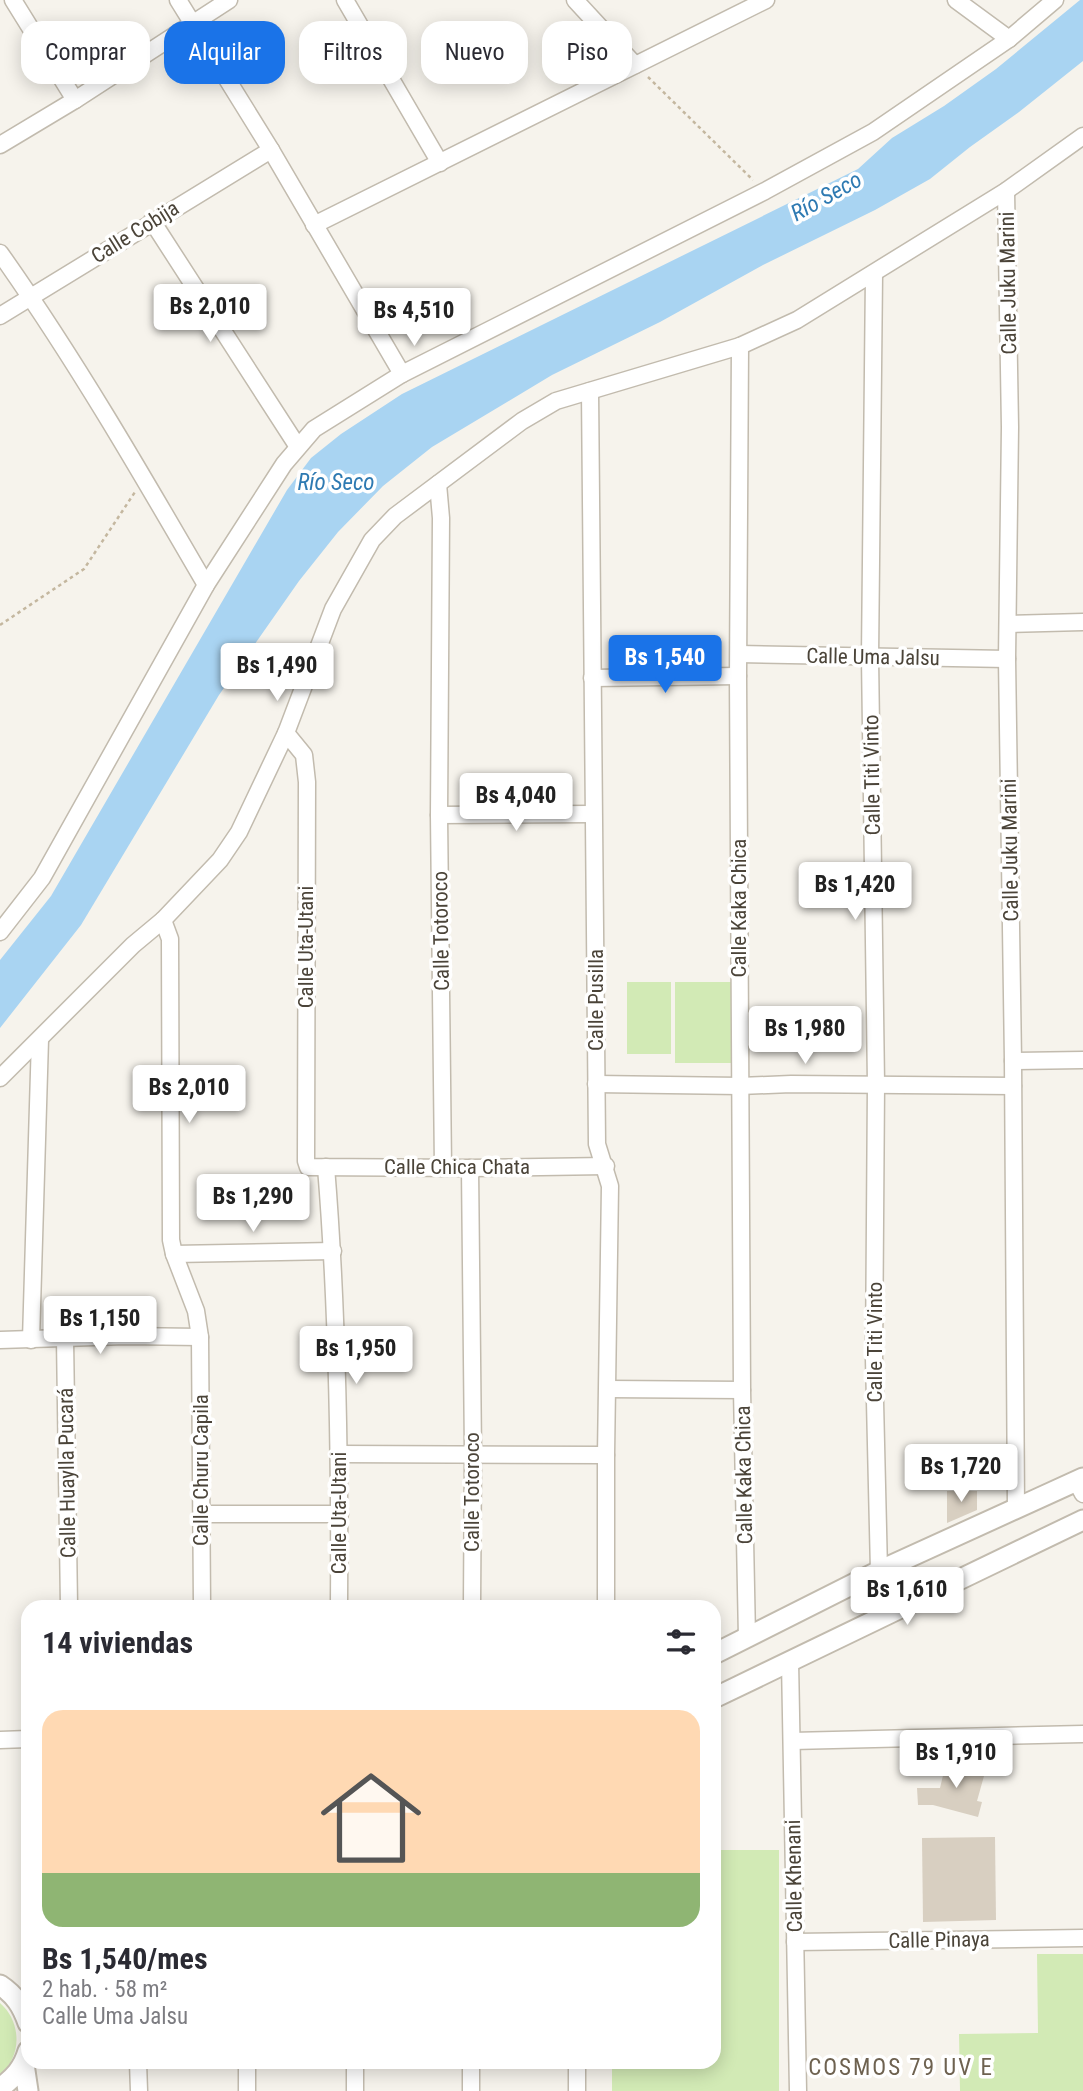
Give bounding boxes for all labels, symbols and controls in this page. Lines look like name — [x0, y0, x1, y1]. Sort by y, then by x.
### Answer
chip: Comprar — [21, 21, 150, 84]
chip: Alquilar — [164, 21, 285, 84]
chip: Filtros — [299, 21, 407, 84]
chip: Nuevo — [421, 21, 528, 84]
chip: Piso — [542, 21, 632, 84]
water label: Río Seco — [786, 166, 866, 227]
street label: Calle Cobija — [87, 196, 183, 268]
street label: Calle Juku Marini — [995, 211, 1021, 355]
pin: Bs 2,010 — [138, 284, 282, 344]
pin: Bs 4,510 — [342, 288, 486, 348]
text: Bs 2,010 — [170, 293, 250, 320]
text: Bs 4,510 — [374, 297, 454, 324]
water label: Río Seco — [297, 469, 375, 496]
pin: Bs 1,540 — [593, 636, 737, 695]
pin: Bs 1,490 — [205, 644, 349, 703]
text: Bs 1,540 — [625, 644, 705, 671]
street label: Calle Uma Jalsu — [806, 644, 940, 670]
text: Bs 1,490 — [237, 652, 317, 679]
street label: Calle Titi Vinto — [859, 714, 885, 836]
pin: Bs 4,040 — [444, 774, 588, 833]
street label: Calle Juku Marini — [997, 778, 1023, 922]
text: Bs 4,040 — [476, 782, 556, 809]
street label: Calle Kaka Chica — [727, 839, 751, 977]
pin: Bs 1,420 — [783, 862, 927, 922]
street label: Calle Totoroco — [428, 871, 454, 991]
text: Bs 1,420 — [815, 871, 895, 898]
street label: Calle Uta-Utani — [294, 886, 318, 1008]
street label: Calle Pusilla — [584, 949, 608, 1051]
pin: Bs 1,980 — [733, 1006, 877, 1066]
text: Bs 1,980 — [765, 1015, 845, 1042]
pin: Bs 2,010 — [117, 1066, 261, 1125]
text: Bs 2,010 — [149, 1074, 229, 1101]
street label: Calle Chica Chata — [384, 1155, 530, 1179]
pin: Bs 1,290 — [181, 1174, 325, 1234]
text: Bs 1,290 — [213, 1183, 293, 1210]
street label: Calle Titi Vinto — [863, 1282, 887, 1402]
pin: Bs 1,150 — [28, 1296, 172, 1356]
text: Bs 1,150 — [60, 1305, 140, 1332]
pin: Bs 1,950 — [284, 1326, 428, 1386]
text: Bs 1,950 — [316, 1335, 396, 1362]
street label: Calle Huaylla Pucará — [54, 1388, 80, 1558]
street label: Calle Churu Capila — [189, 1394, 213, 1546]
street label: Calle Kaka Chica — [731, 1405, 757, 1545]
street label: Calle Totoroco — [460, 1432, 484, 1552]
pin: Bs 1,720 — [889, 1444, 1033, 1504]
street label: Calle Uta-Utani — [327, 1452, 351, 1574]
text: Bs 1,720 — [921, 1453, 1001, 1480]
pin: Bs 1,610 — [835, 1568, 979, 1627]
text: Bs 1,610 — [867, 1576, 947, 1603]
icon: filters — [662, 1623, 700, 1661]
text: 14 viviendas — [42, 1625, 193, 1660]
pin: Bs 1,910 — [884, 1730, 1028, 1790]
text: Bs 1,910 — [916, 1739, 996, 1766]
icon: home — [308, 1755, 434, 1881]
street label: Calle Khenani — [781, 1819, 807, 1933]
street label: Calle Pinaya — [888, 1927, 990, 1953]
text: Bs 1,540/mes — [42, 1941, 208, 1976]
text: 2 hab. · 58 m² — [42, 1976, 167, 2003]
text: Calle Uma Jalsu — [42, 2003, 188, 2030]
district label: COSMOS 79 UV E — [808, 2054, 994, 2081]

